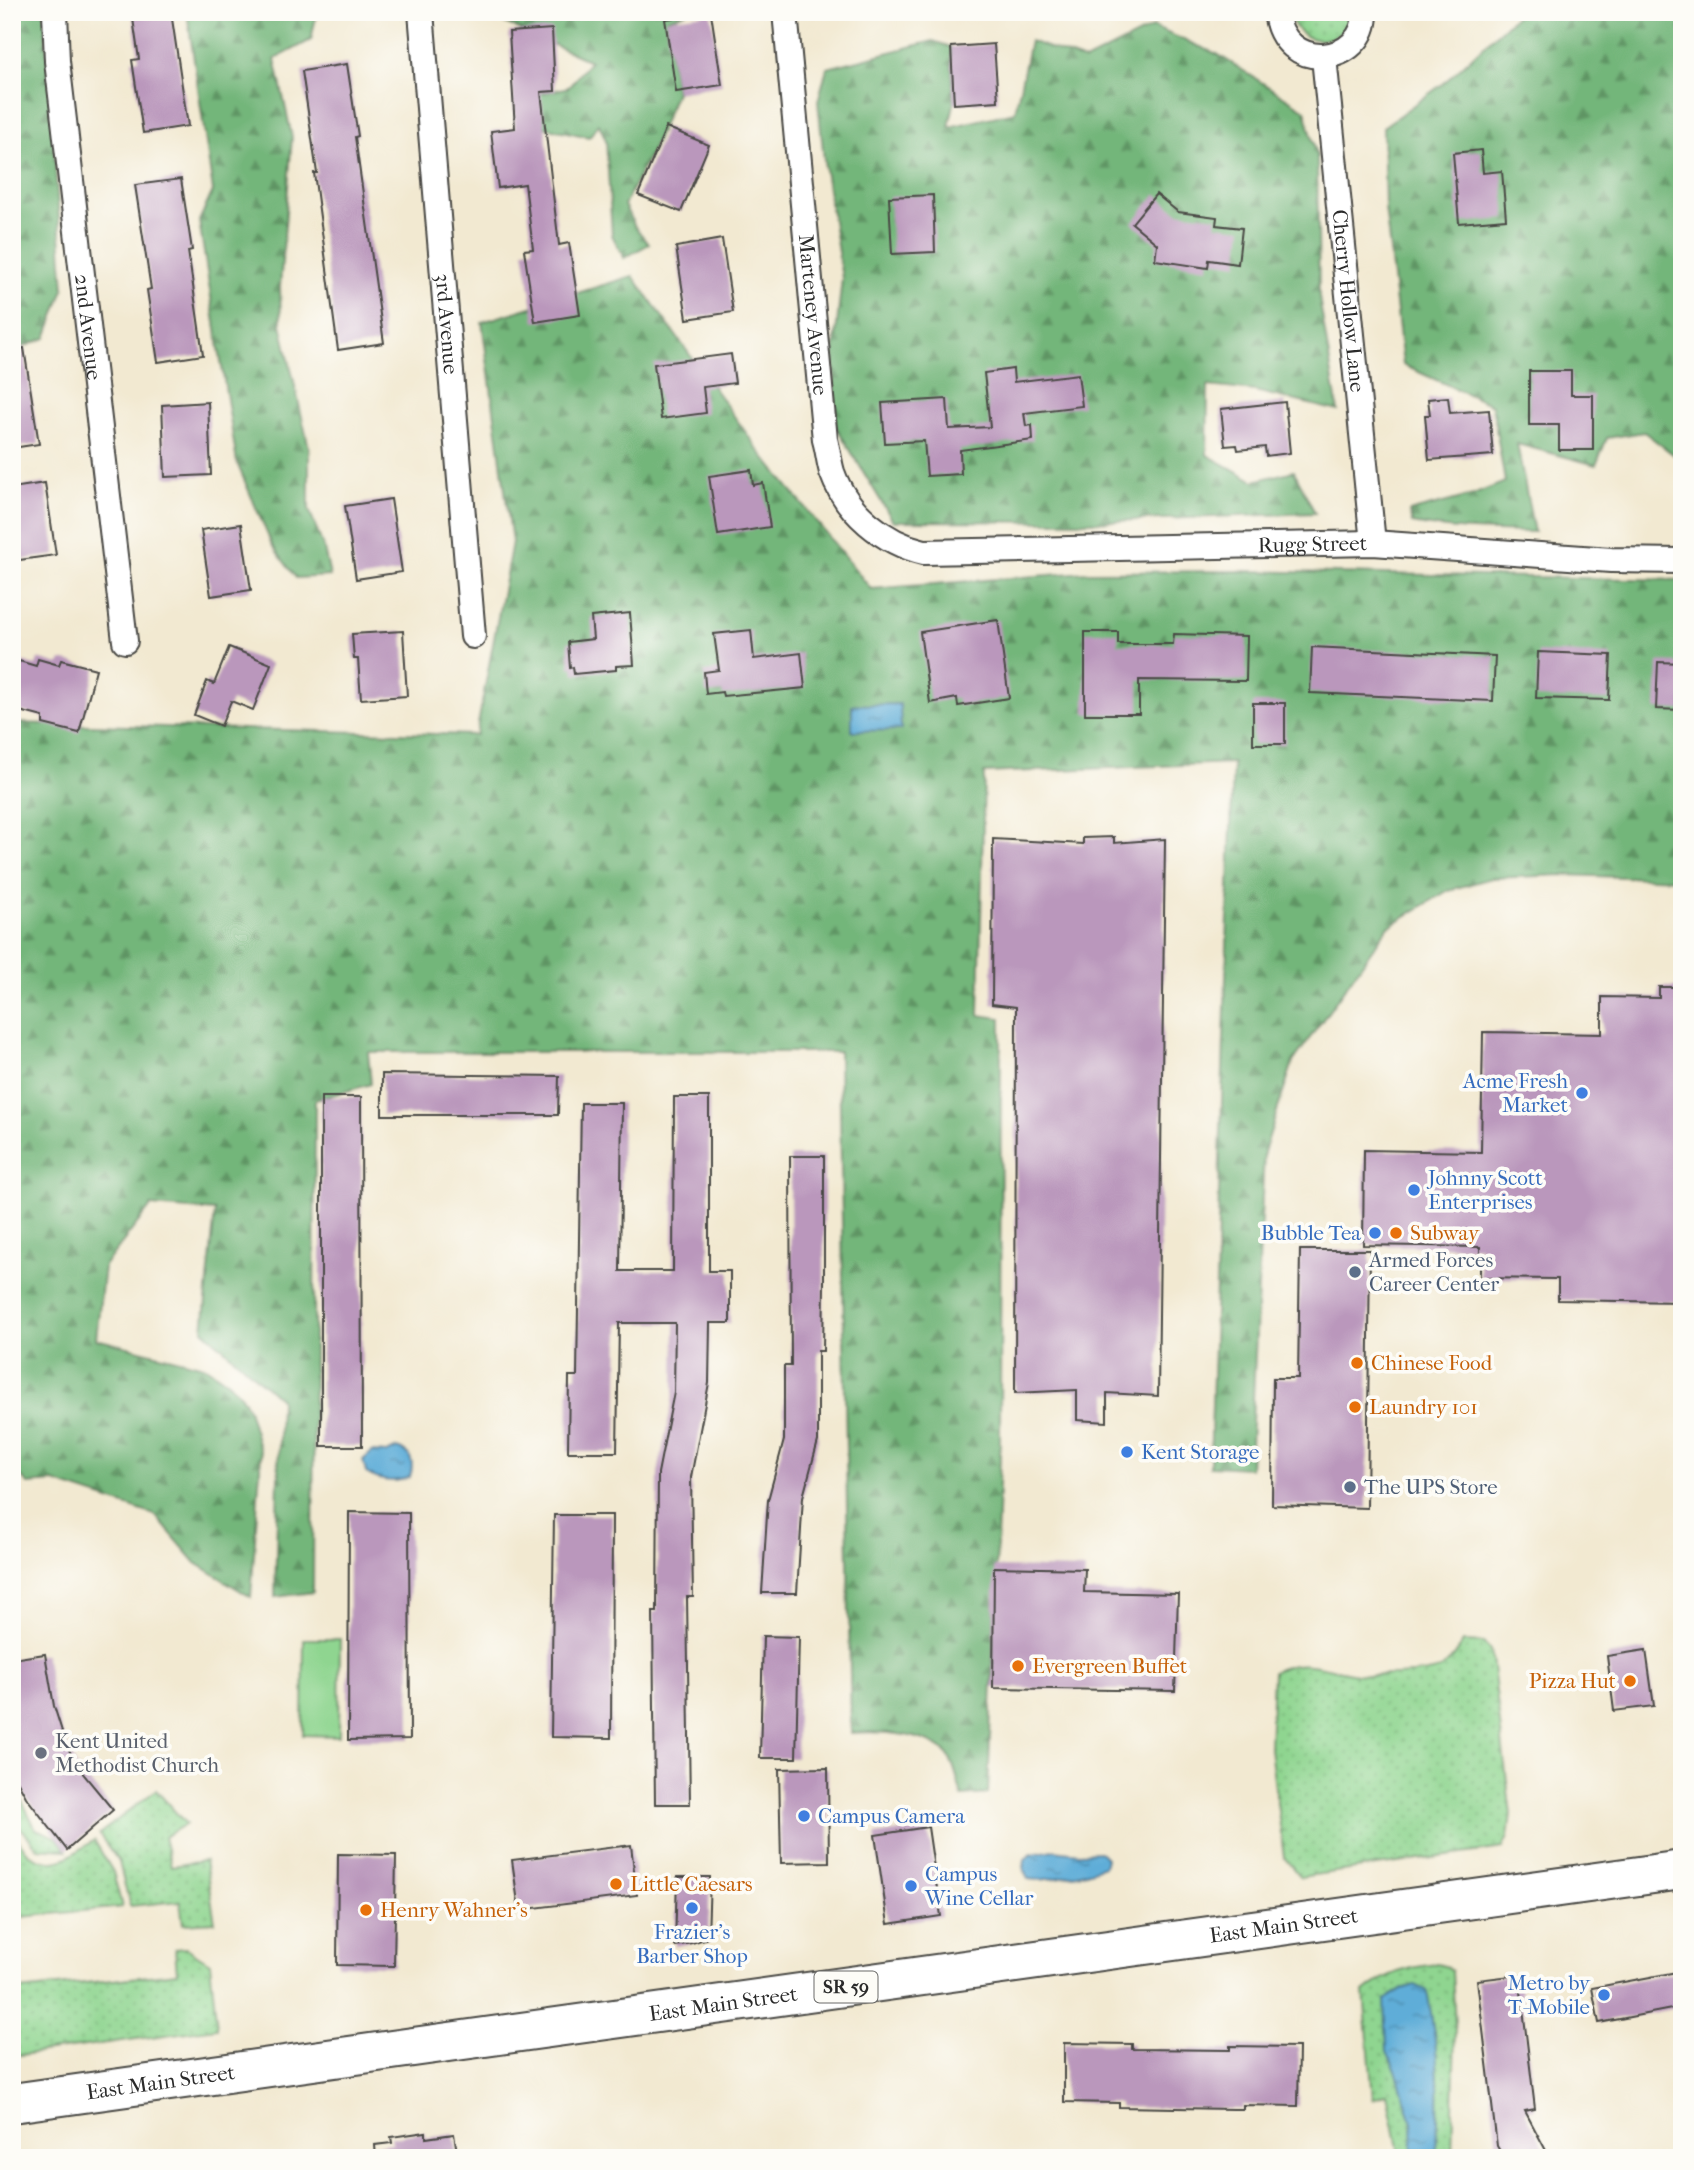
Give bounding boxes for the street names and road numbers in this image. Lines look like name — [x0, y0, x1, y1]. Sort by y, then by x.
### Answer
street label: Cherry Hollow Lane — [1327, 208, 1370, 393]
street label: Marteney Avenue — [794, 233, 833, 396]
street label: 2nd Avenue — [70, 273, 106, 382]
street label: 3rd Avenue — [431, 273, 463, 375]
street label: Rugg Street — [1258, 531, 1368, 557]
street label: East Main Street — [1208, 1903, 1360, 1948]
road number: SR 59 — [814, 1971, 878, 2002]
street label: East Main Street — [647, 1981, 799, 2026]
street label: East Main Street — [85, 2060, 237, 2104]

